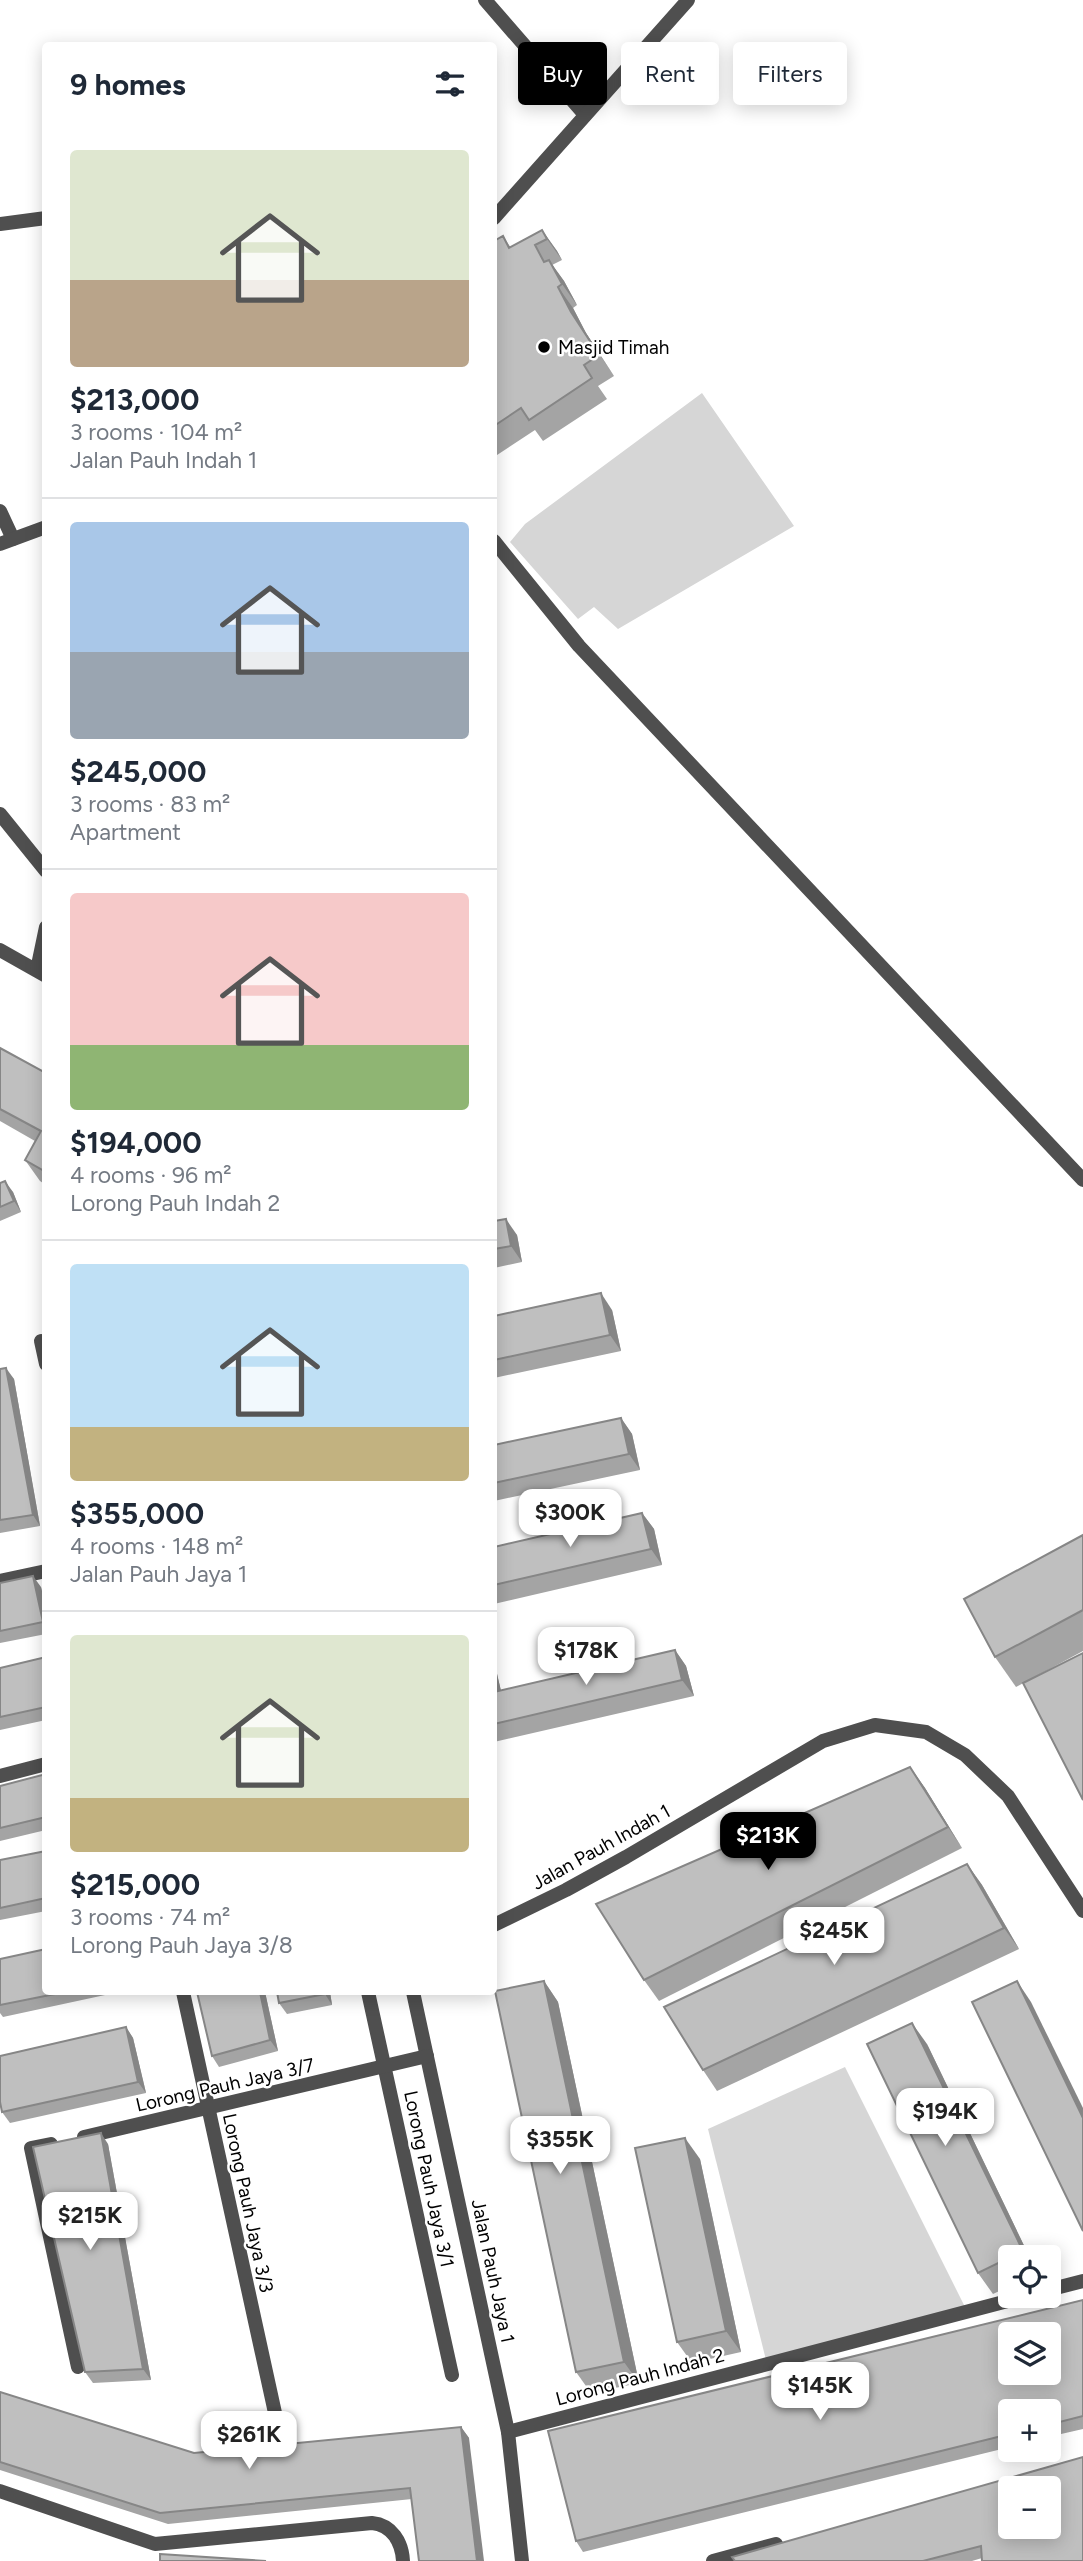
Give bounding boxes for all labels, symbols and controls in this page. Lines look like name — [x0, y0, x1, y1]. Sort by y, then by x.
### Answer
chip: Buy — [518, 42, 607, 105]
chip: Rent — [621, 42, 719, 105]
chip: Filters — [733, 42, 847, 105]
icon: filters — [431, 65, 469, 103]
text: 9 homes — [70, 66, 186, 103]
icon: home — [207, 195, 333, 321]
place label: Masjid Timah — [558, 336, 669, 359]
marker: Masjid Timah — [536, 339, 552, 355]
text: $213,000 — [70, 381, 199, 418]
text: 3 rooms · 104 m² — [70, 418, 242, 446]
text: Jalan Pauh Indah 1 — [70, 446, 257, 474]
icon: home — [207, 567, 333, 693]
text: $245,000 — [70, 753, 206, 790]
text: 3 rooms · 83 m² — [70, 790, 230, 818]
text: Apartment — [70, 818, 181, 846]
icon: home — [207, 938, 333, 1064]
text: $194,000 — [70, 1124, 202, 1161]
text: 4 rooms · 96 m² — [70, 1161, 232, 1189]
text: Lorong Pauh Indah 2 — [70, 1189, 280, 1217]
icon: home — [207, 1309, 333, 1435]
pin: $300K — [521, 1490, 619, 1549]
text: $355,000 — [70, 1495, 204, 1532]
text: $300K — [535, 1498, 605, 1526]
text: 4 rooms · 148 m² — [70, 1532, 243, 1560]
text: Jalan Pauh Jaya 1 — [70, 1560, 247, 1588]
pin: $178K — [537, 1628, 635, 1687]
text: $178K — [554, 1636, 618, 1664]
icon: home — [207, 1680, 333, 1806]
street label: Jalan Pauh Indah 1 — [528, 1799, 674, 1895]
pin: $213K — [719, 1812, 817, 1872]
text: $213K — [736, 1821, 800, 1849]
text: $215,000 — [70, 1866, 200, 1903]
text: 3 rooms · 74 m² — [70, 1903, 230, 1931]
pin: $245K — [785, 1908, 883, 1967]
text: $245K — [799, 1916, 869, 1944]
text: Lorong Pauh Jaya 3/8 — [70, 1931, 293, 1959]
street label: Lorong Pauh Jaya 3/7 — [133, 2053, 317, 2117]
street label: Lorong Pauh Jaya 3/1 — [399, 2088, 459, 2270]
pin: $194K — [896, 2088, 994, 2148]
text: $194K — [912, 2097, 978, 2125]
street label: Lorong Pauh Jaya 3/3 — [218, 2111, 278, 2295]
pin: $355K — [511, 2116, 609, 2176]
text: $355K — [526, 2125, 594, 2153]
pin: $215K — [41, 2192, 139, 2252]
street label: Jalan Pauh Jaya 1 — [467, 2197, 519, 2345]
text: $215K — [58, 2201, 122, 2229]
map controls — [998, 2245, 1061, 2539]
button: locate — [998, 2245, 1061, 2308]
button: layers — [998, 2322, 1061, 2385]
street label: Lorong Pauh Indah 2 — [553, 2343, 727, 2411]
pin: $145K — [771, 2362, 869, 2422]
text: $145K — [787, 2371, 853, 2399]
button: + — [998, 2399, 1061, 2462]
pin: $261K — [200, 2412, 298, 2471]
text: $261K — [217, 2420, 281, 2448]
button: − — [998, 2476, 1061, 2539]

